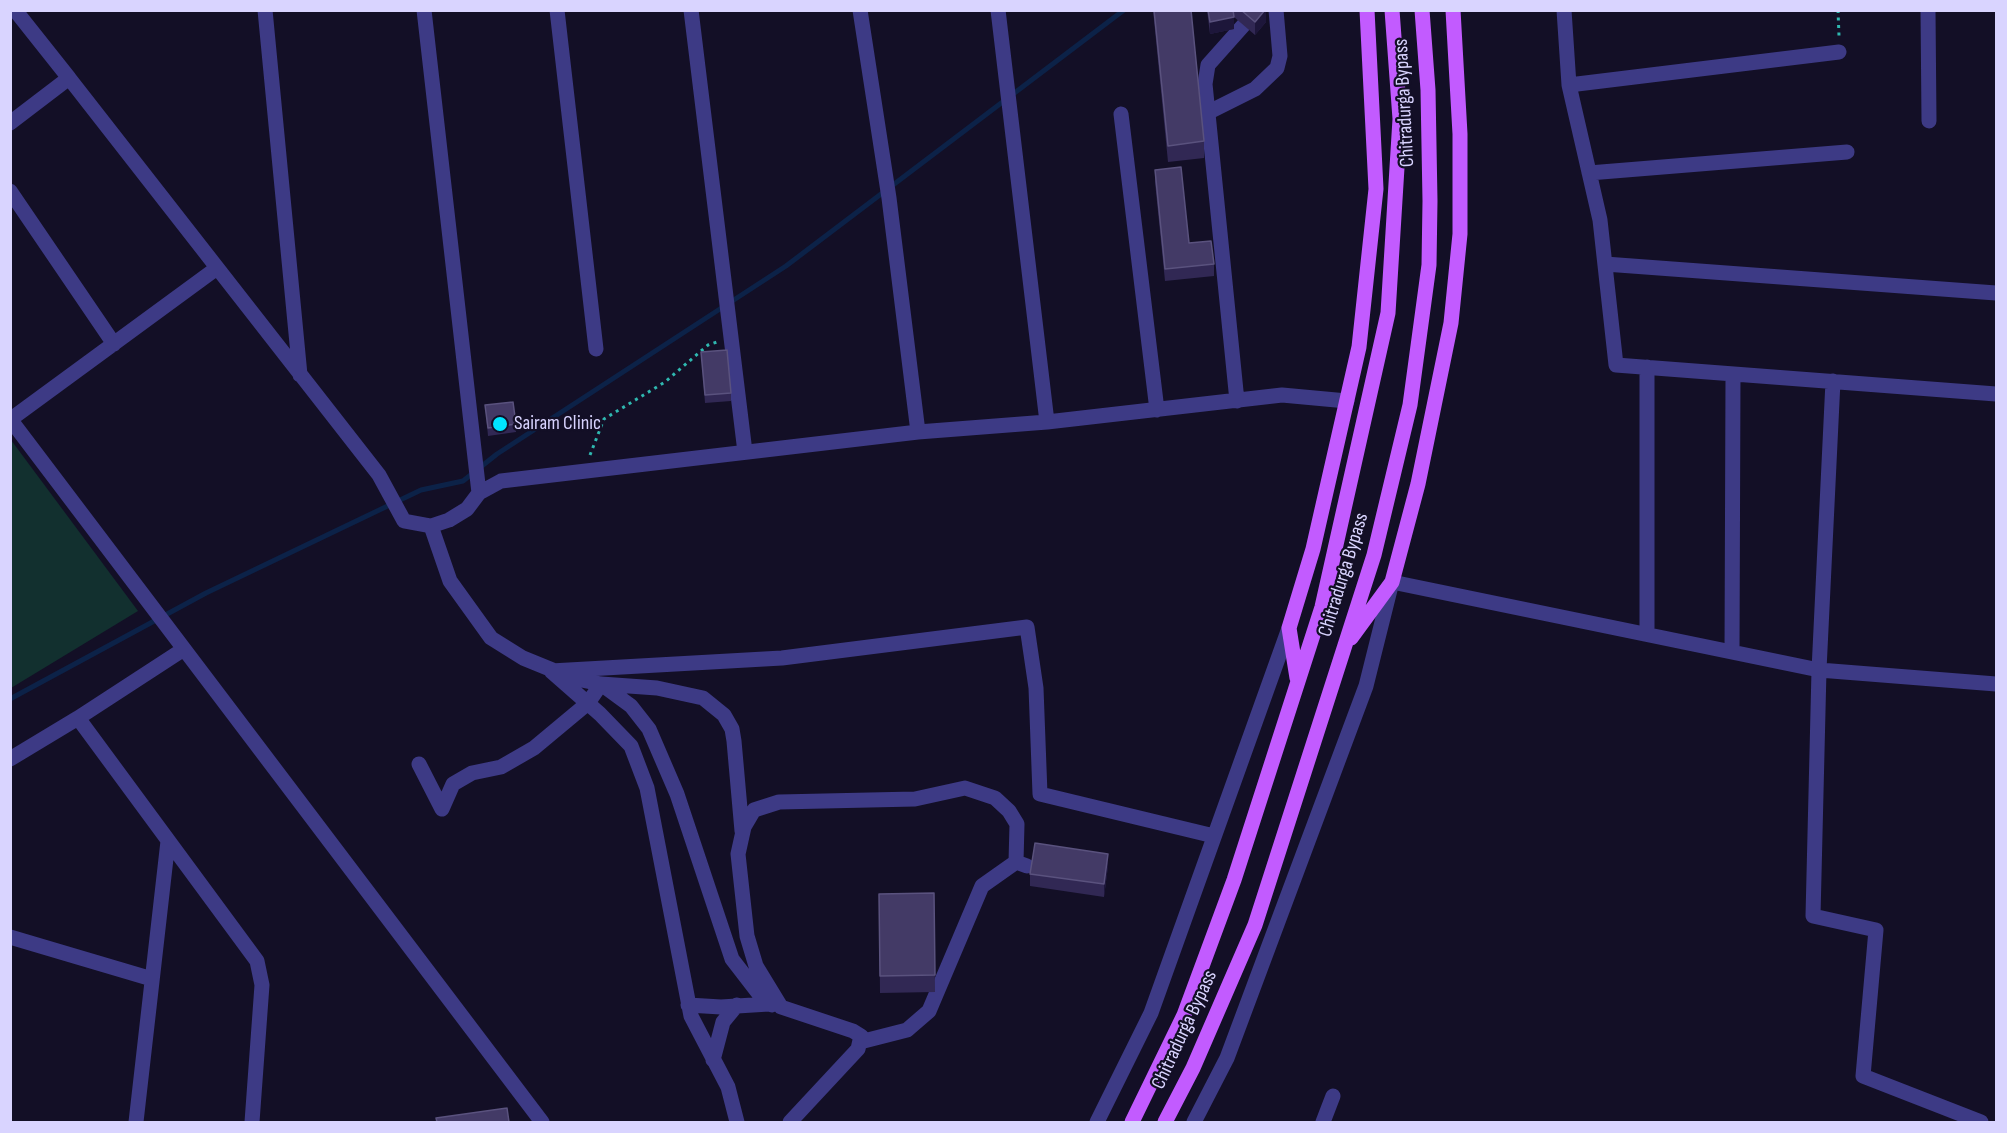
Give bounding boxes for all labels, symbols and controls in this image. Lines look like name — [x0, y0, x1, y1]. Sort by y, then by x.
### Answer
street label: Chitradurga Bypass — [1390, 38, 1420, 168]
place label: Sairam Clinic — [514, 412, 601, 436]
marker: Sairam Clinic — [491, 415, 509, 433]
street label: Chitradurga Bypass — [1314, 510, 1374, 640]
street label: Chitradurga Bypass — [1147, 967, 1223, 1093]

